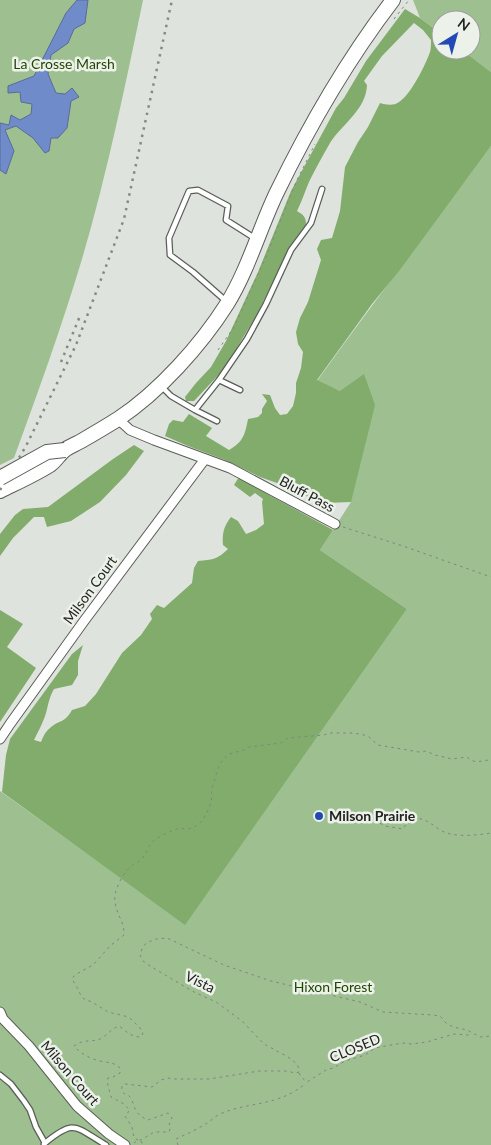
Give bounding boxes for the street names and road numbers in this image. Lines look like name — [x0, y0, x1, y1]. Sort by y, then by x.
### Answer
street label: Bluff Pass — [277, 472, 338, 515]
street label: Milson Court — [59, 552, 120, 627]
street label: Vista — [183, 967, 218, 996]
street label: CLOSED — [327, 1030, 383, 1065]
street label: Milson Court — [38, 1037, 103, 1108]

